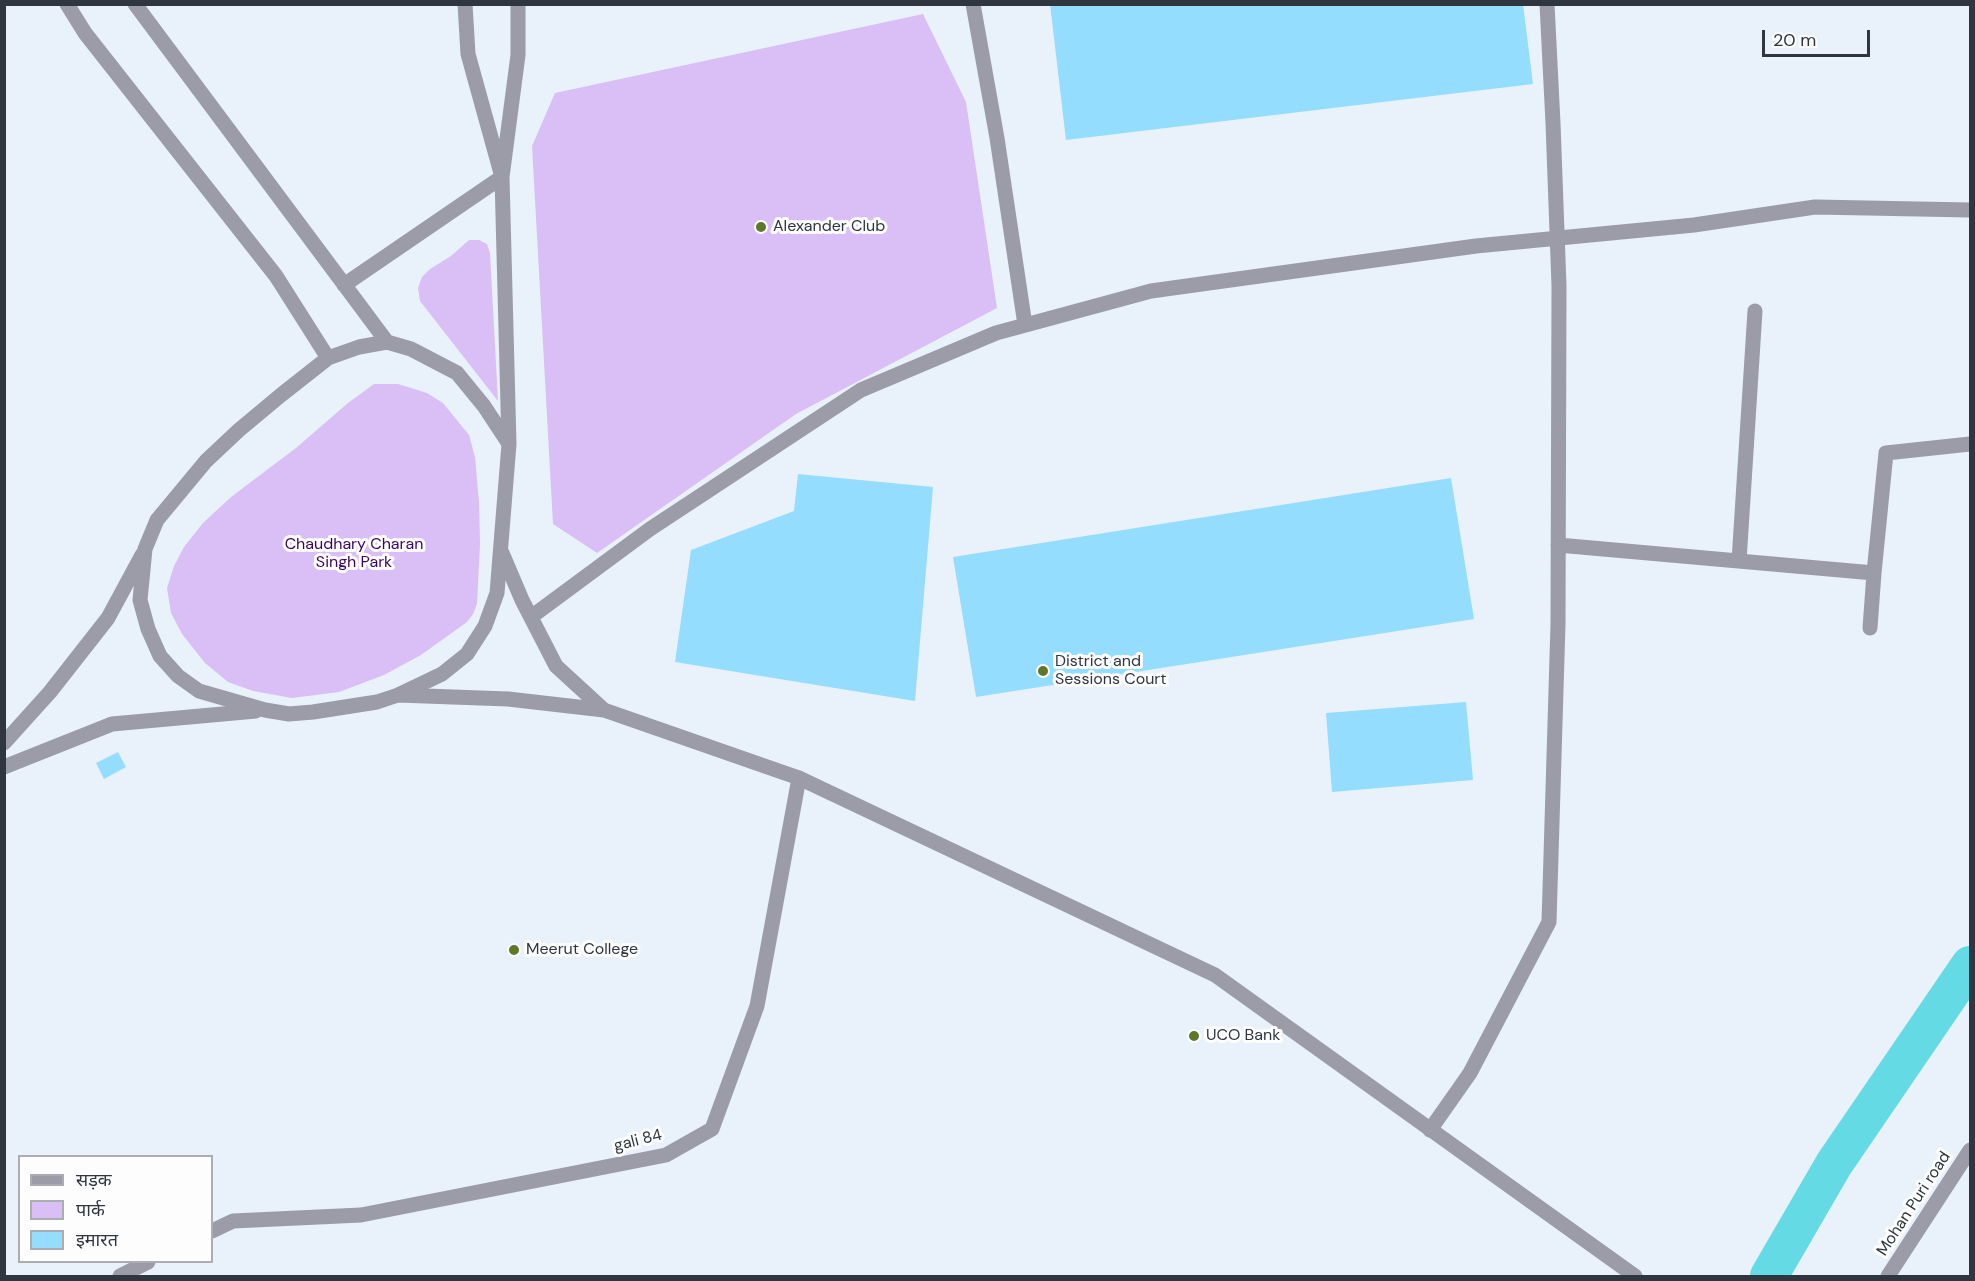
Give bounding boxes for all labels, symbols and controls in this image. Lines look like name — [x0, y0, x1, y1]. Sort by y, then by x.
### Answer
scale bar — [1765, 18, 1873, 56]
text: 20 m — [1773, 28, 1816, 52]
place label: Alexander Club — [773, 217, 885, 237]
marker: Alexander Club — [754, 220, 768, 234]
park label: Chaudhary Charan Singh Park — [285, 535, 423, 573]
place label: District and Sessions Court — [1055, 652, 1167, 690]
marker: District and Sessions Court — [1036, 664, 1050, 678]
place label: Meerut College — [526, 940, 638, 960]
marker: Meerut College — [507, 943, 521, 957]
place label: UCO Bank — [1206, 1026, 1280, 1046]
marker: UCO Bank — [1187, 1029, 1201, 1043]
street label: gali 84 — [612, 1126, 664, 1156]
street label: Mohan Puri road — [1873, 1148, 1955, 1260]
legend — [18, 1155, 213, 1263]
text: सड़क — [76, 1168, 112, 1192]
text: पार्क — [76, 1198, 105, 1222]
text: इमारत — [76, 1228, 118, 1252]

